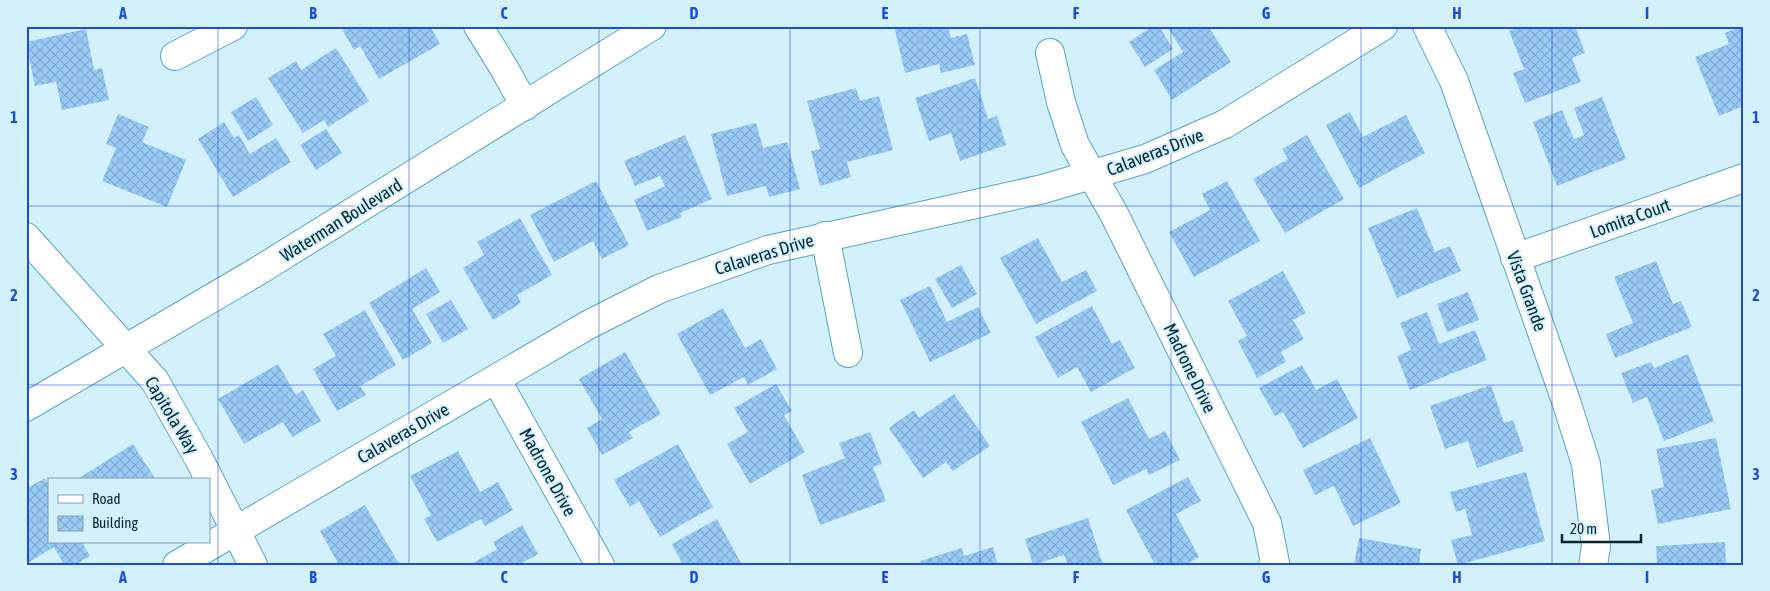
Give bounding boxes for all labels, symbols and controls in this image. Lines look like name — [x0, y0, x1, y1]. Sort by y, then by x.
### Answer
text: A — [118, 4, 127, 22]
text: B — [309, 4, 317, 22]
text: C — [500, 4, 508, 22]
text: D — [690, 4, 699, 22]
text: E — [882, 4, 889, 22]
text: F — [1073, 4, 1080, 22]
text: G — [1262, 4, 1271, 22]
text: H — [1452, 4, 1462, 22]
text: I — [1645, 4, 1649, 22]
text: 1 — [10, 108, 18, 126]
text: 1 — [1752, 108, 1760, 126]
street label: Calaveras Drive — [1104, 124, 1206, 180]
street label: Waterman Boulevard — [276, 174, 406, 266]
street label: Lomita Court — [1587, 194, 1673, 242]
street label: Calaveras Drive — [712, 229, 816, 279]
street label: Vista Grande — [1503, 248, 1551, 334]
text: 2 — [10, 286, 18, 304]
text: 2 — [1752, 286, 1760, 304]
street label: Madrone Drive — [1159, 320, 1221, 416]
street label: Capitola Way — [141, 373, 203, 457]
street label: Calaveras Drive — [354, 398, 452, 468]
street label: Madrone Drive — [515, 424, 581, 520]
text: 3 — [10, 465, 18, 483]
text: 3 — [1752, 465, 1760, 483]
legend — [48, 478, 210, 544]
text: Road — [92, 490, 121, 507]
scale bar — [1562, 511, 1641, 543]
text: Building — [92, 514, 138, 531]
text: 20 m — [1570, 520, 1597, 537]
text: A — [118, 568, 127, 586]
text: B — [309, 568, 317, 586]
text: C — [500, 568, 508, 586]
text: D — [690, 568, 699, 586]
text: E — [882, 568, 889, 586]
text: F — [1073, 568, 1080, 586]
text: G — [1262, 568, 1271, 586]
text: H — [1452, 568, 1462, 586]
text: I — [1645, 568, 1649, 586]

